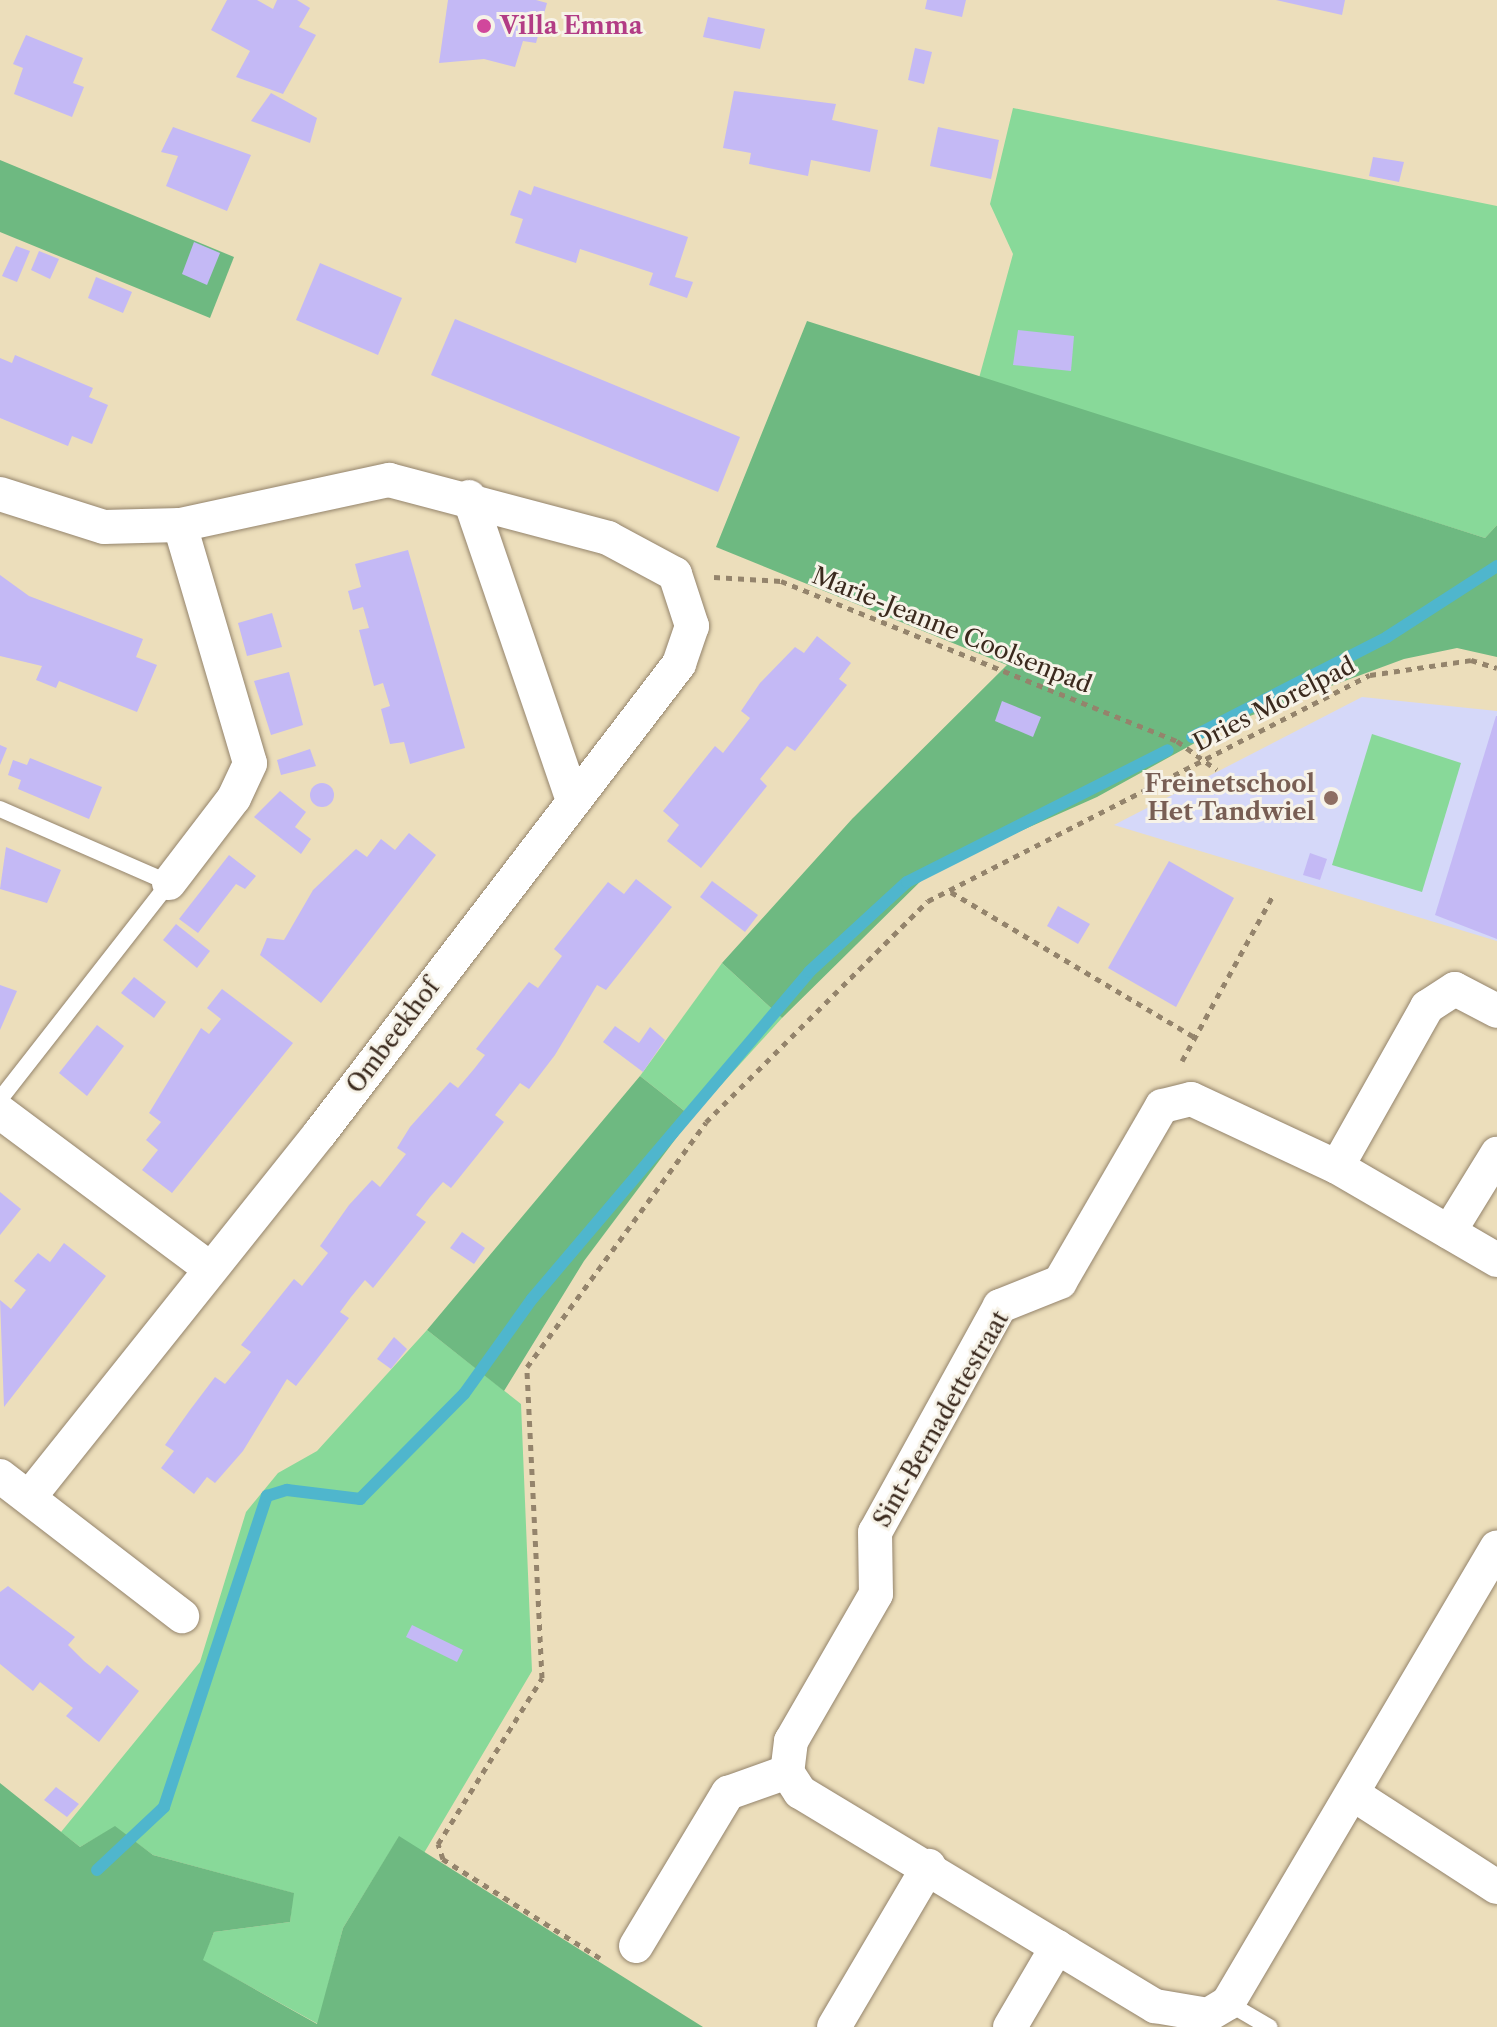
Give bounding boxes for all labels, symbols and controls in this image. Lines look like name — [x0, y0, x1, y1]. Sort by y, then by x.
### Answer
place label: Villa Emma — [500, 12, 643, 40]
marker: Villa Emma — [475, 17, 493, 35]
street label: Marie-Jeanne Coolsenpad — [808, 561, 1096, 699]
street label: Dries Morelpad — [1188, 651, 1360, 757]
place label: Freinetschool Het Tandwiel — [1144, 770, 1315, 826]
marker: Freinetschool Het Tandwiel — [1322, 789, 1340, 807]
street label: Ombeekhof — [341, 973, 445, 1099]
street label: Sint-Bernadettestraat — [867, 1306, 1015, 1532]

